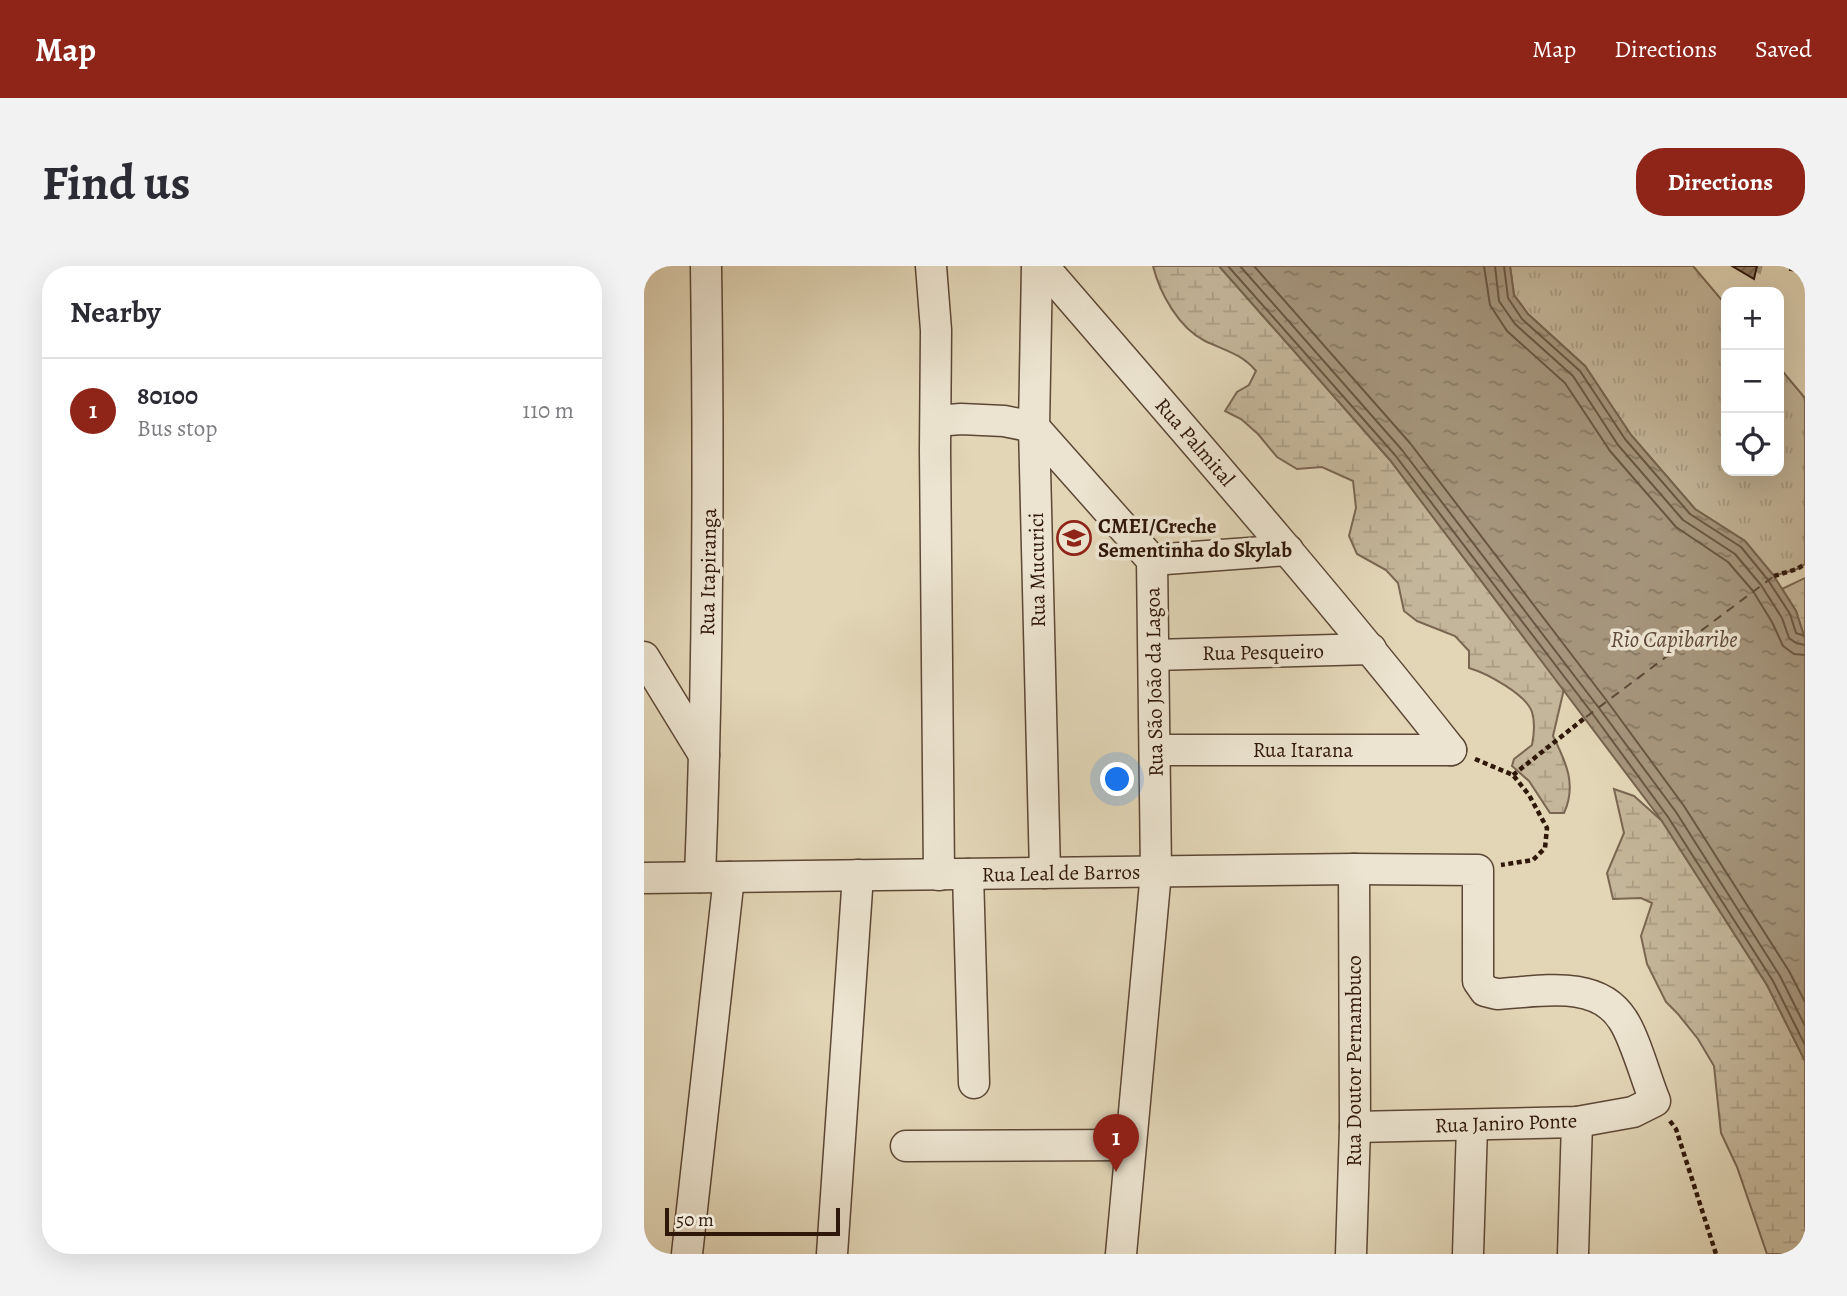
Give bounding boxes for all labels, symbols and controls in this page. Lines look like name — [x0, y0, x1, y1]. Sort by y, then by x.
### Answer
text: Map — [35, 27, 96, 72]
text: Map — [1532, 33, 1576, 65]
text: Directions — [1614, 33, 1717, 65]
text: Saved — [1755, 33, 1812, 65]
button: Directions — [1636, 148, 1805, 216]
text: Find us — [42, 149, 190, 216]
map controls — [1721, 287, 1784, 476]
button: + — [1721, 287, 1784, 350]
text: Nearby — [70, 292, 161, 332]
button: − — [1721, 350, 1784, 413]
text: 80100 — [137, 378, 198, 413]
street label: Rua Palmital — [1149, 392, 1241, 492]
text: 1 — [89, 395, 97, 426]
text: 110 m — [522, 395, 574, 426]
text: Bus stop — [137, 413, 217, 444]
button: locate — [1721, 413, 1784, 476]
street label: Rua Itapiranga — [693, 508, 723, 636]
street label: Rua Mucurici — [1022, 512, 1052, 628]
place label: CMEI/Creche Sementinha do Skylab — [1098, 512, 1292, 564]
school or university icon: CMEI/Creche Sementinha do Skylab — [1055, 519, 1093, 557]
street label: Rua São João da Lagoa — [1138, 587, 1170, 777]
water label: Rio Capibaribe — [1610, 624, 1738, 655]
street label: Rua Pesqueiro — [1202, 637, 1324, 667]
street label: Rua Itarana — [1253, 736, 1354, 764]
your location — [1100, 762, 1134, 796]
street label: Rua Leal de Barros — [981, 858, 1141, 888]
street label: Rua Doutor Pernambuco — [1340, 955, 1368, 1167]
street label: Rua Janiro Ponte — [1434, 1107, 1578, 1139]
pin: 1 — [1093, 1114, 1139, 1172]
scale bar — [665, 1205, 840, 1237]
text: 50 m — [676, 1207, 714, 1233]

